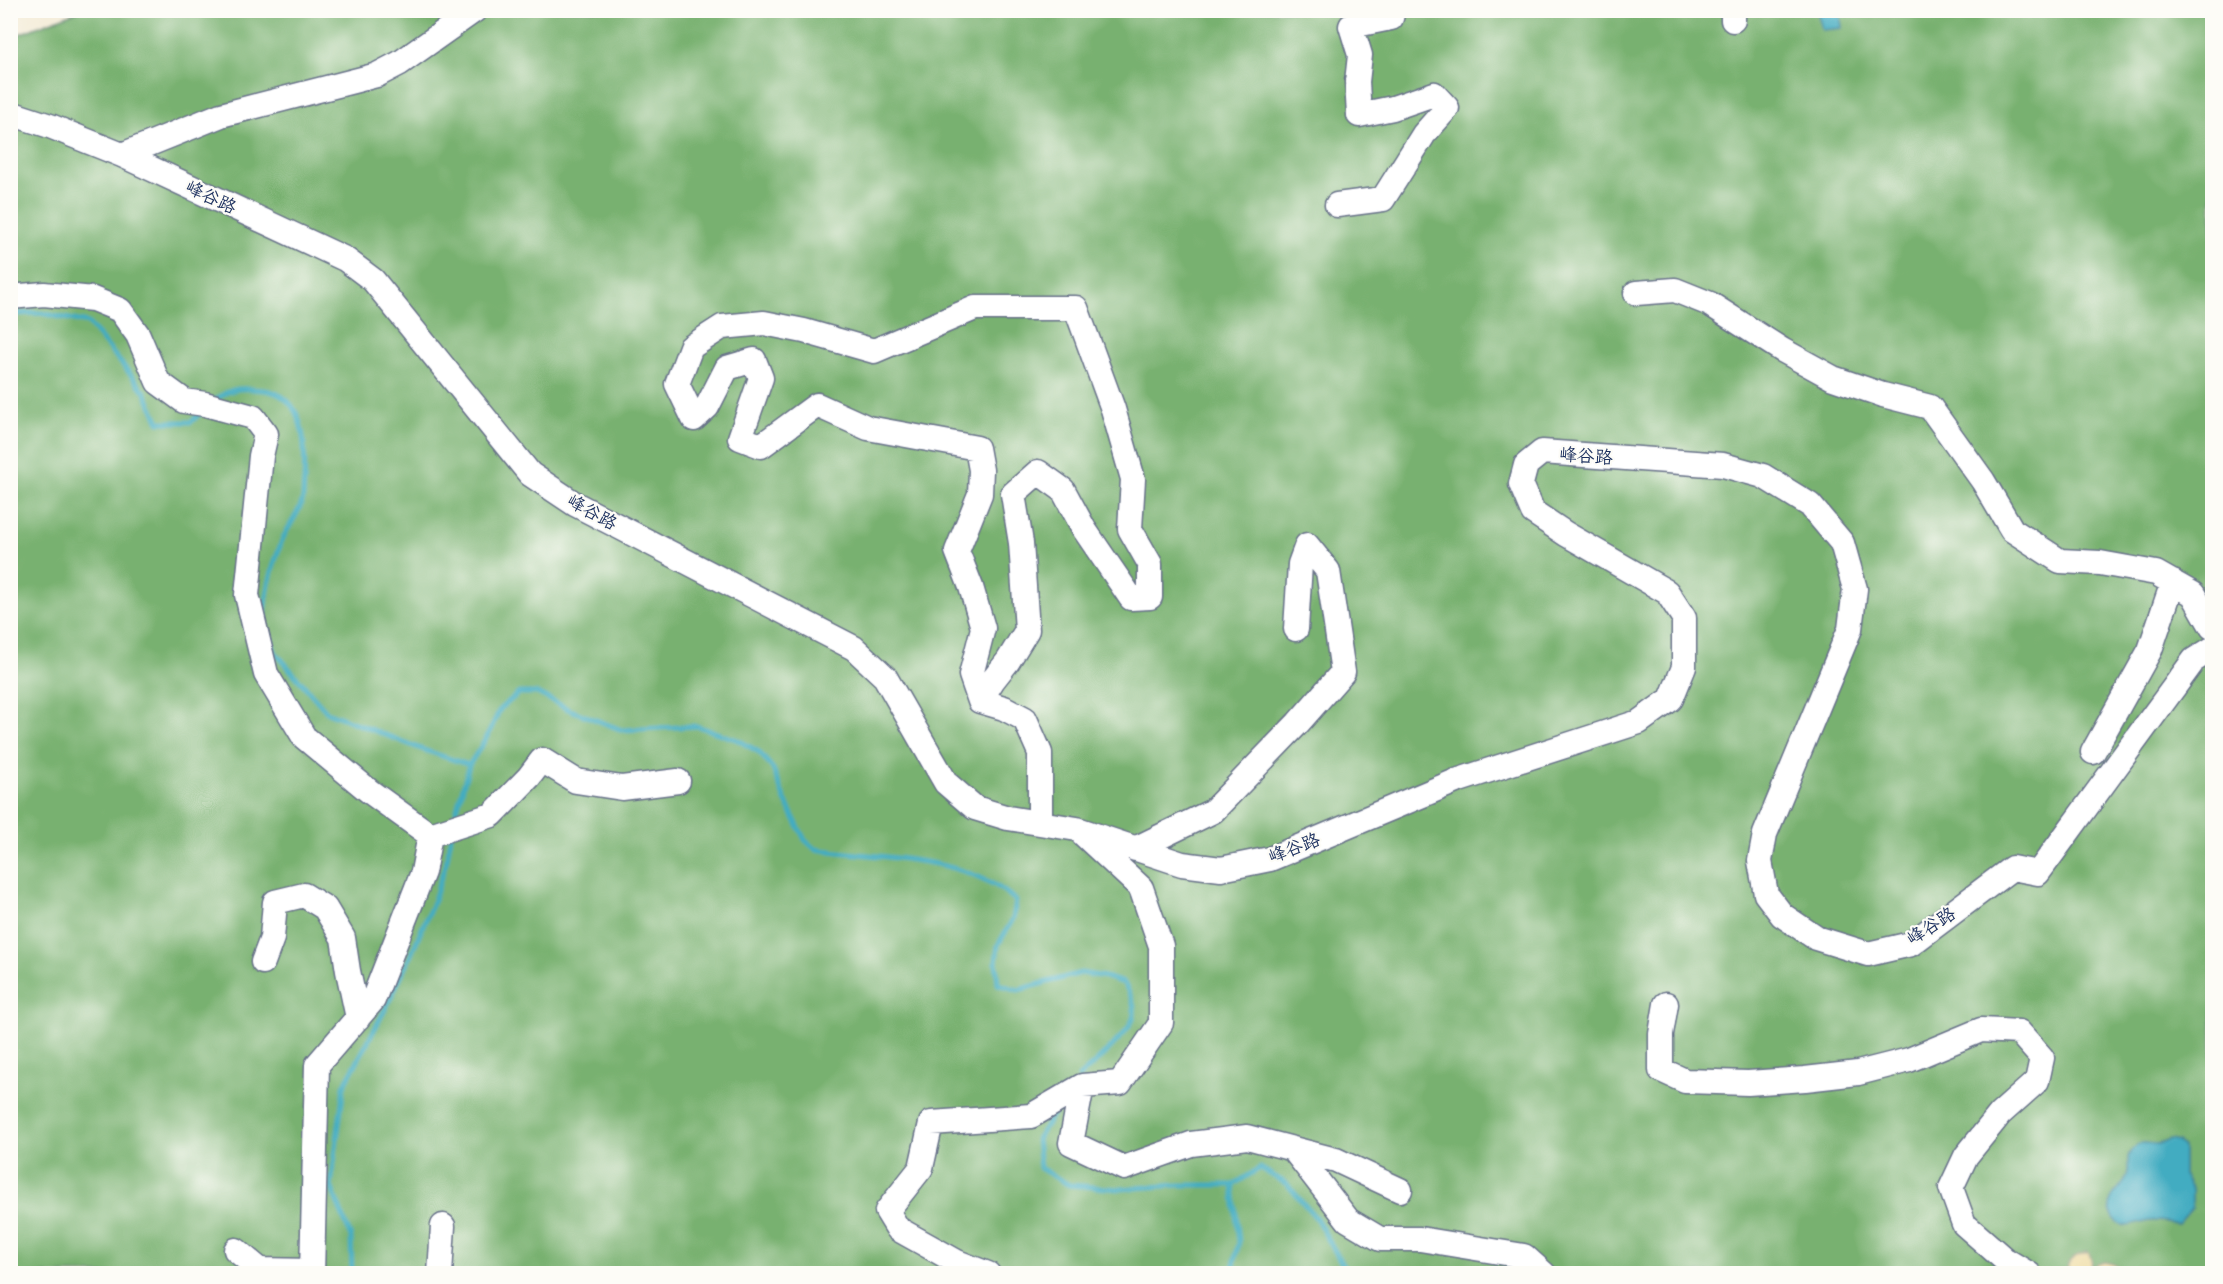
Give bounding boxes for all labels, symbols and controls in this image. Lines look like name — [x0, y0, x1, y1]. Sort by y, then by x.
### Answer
street label: 峰谷路 — [181, 175, 241, 220]
street label: 峰谷路 — [1558, 442, 1614, 471]
street label: 峰谷路 — [562, 488, 621, 536]
street label: 峰谷路 — [1264, 827, 1324, 870]
street label: 峰谷路 — [1902, 901, 1961, 952]

